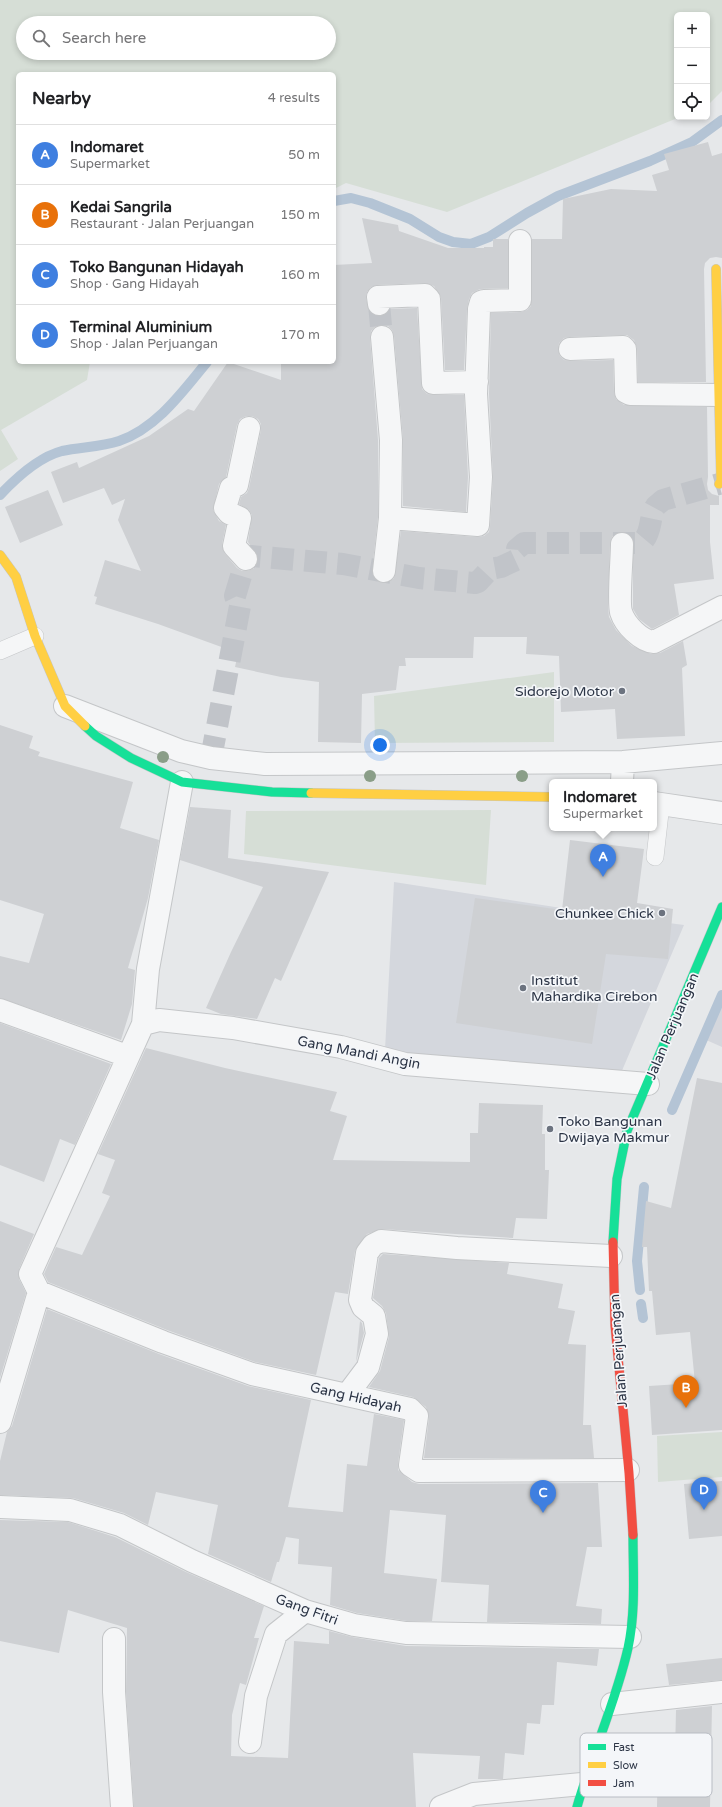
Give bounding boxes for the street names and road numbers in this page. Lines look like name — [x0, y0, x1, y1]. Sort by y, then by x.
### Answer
street label: Jalan Perjuangan — [642, 970, 703, 1082]
street label: Gang Mandi Angin — [296, 1032, 422, 1073]
street label: Jalan Perjuangan — [606, 1293, 631, 1408]
street label: Gang Hidayah — [308, 1379, 403, 1416]
street label: Gang Fitri — [273, 1590, 341, 1629]

